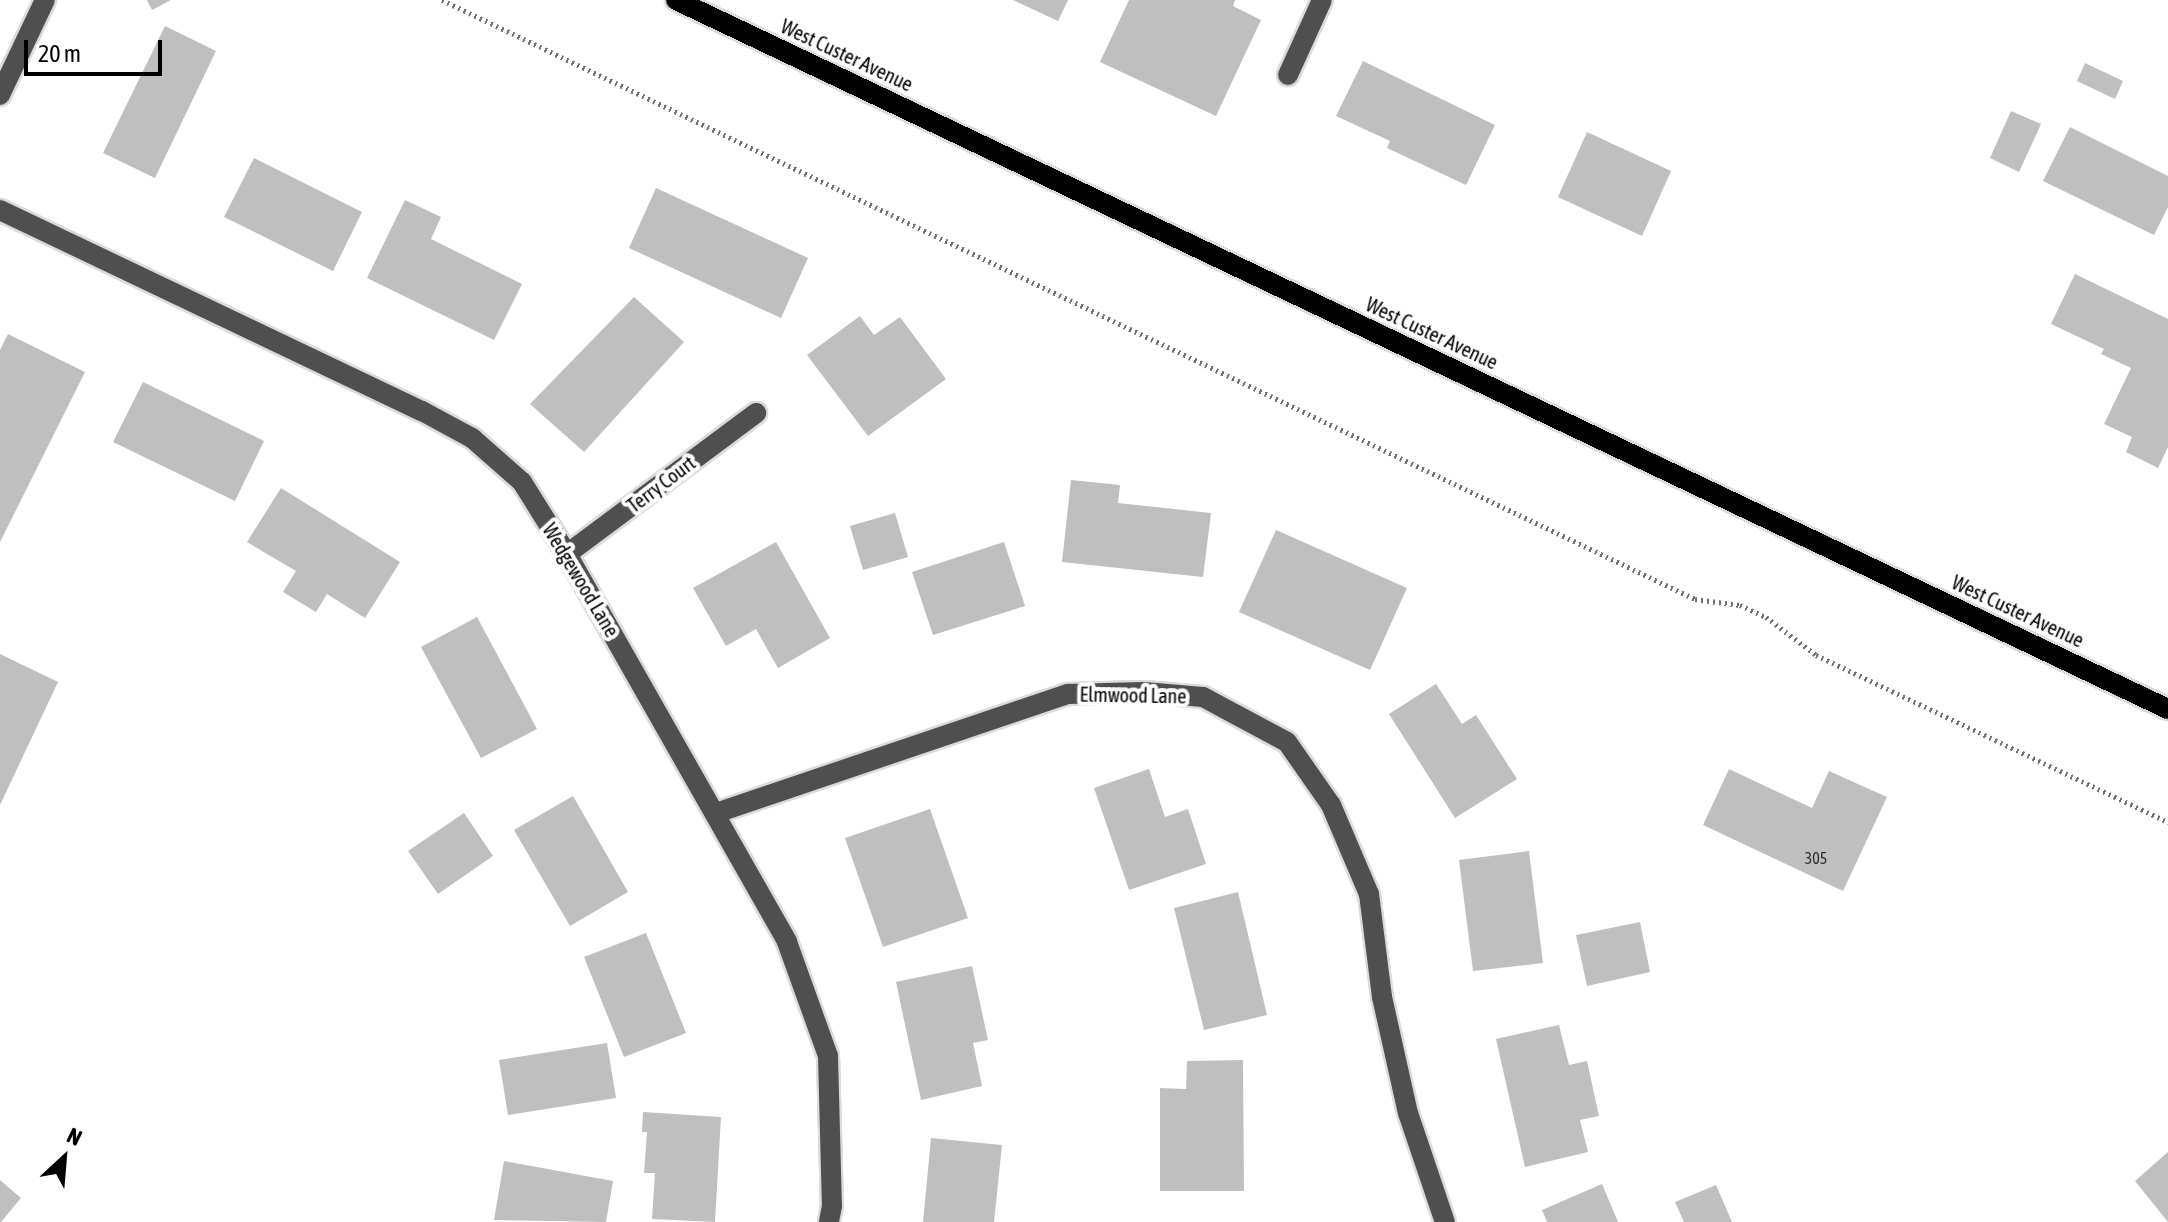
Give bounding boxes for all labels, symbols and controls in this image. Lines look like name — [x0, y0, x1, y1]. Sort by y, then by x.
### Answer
street label: West Custer Avenue — [777, 14, 917, 96]
scale bar — [28, 24, 166, 74]
text: 20 m — [38, 40, 81, 67]
street label: West Custer Avenue — [1362, 292, 1502, 374]
street label: Terry Court — [622, 451, 700, 517]
street label: Wedgewood Lane — [538, 519, 624, 641]
street label: West Custer Avenue — [1948, 570, 2088, 652]
street label: Elmwood Lane — [1079, 682, 1187, 708]
house number: 305 — [1805, 848, 1827, 868]
north arrow — [24, 1118, 104, 1198]
text: N — [63, 1122, 86, 1151]

